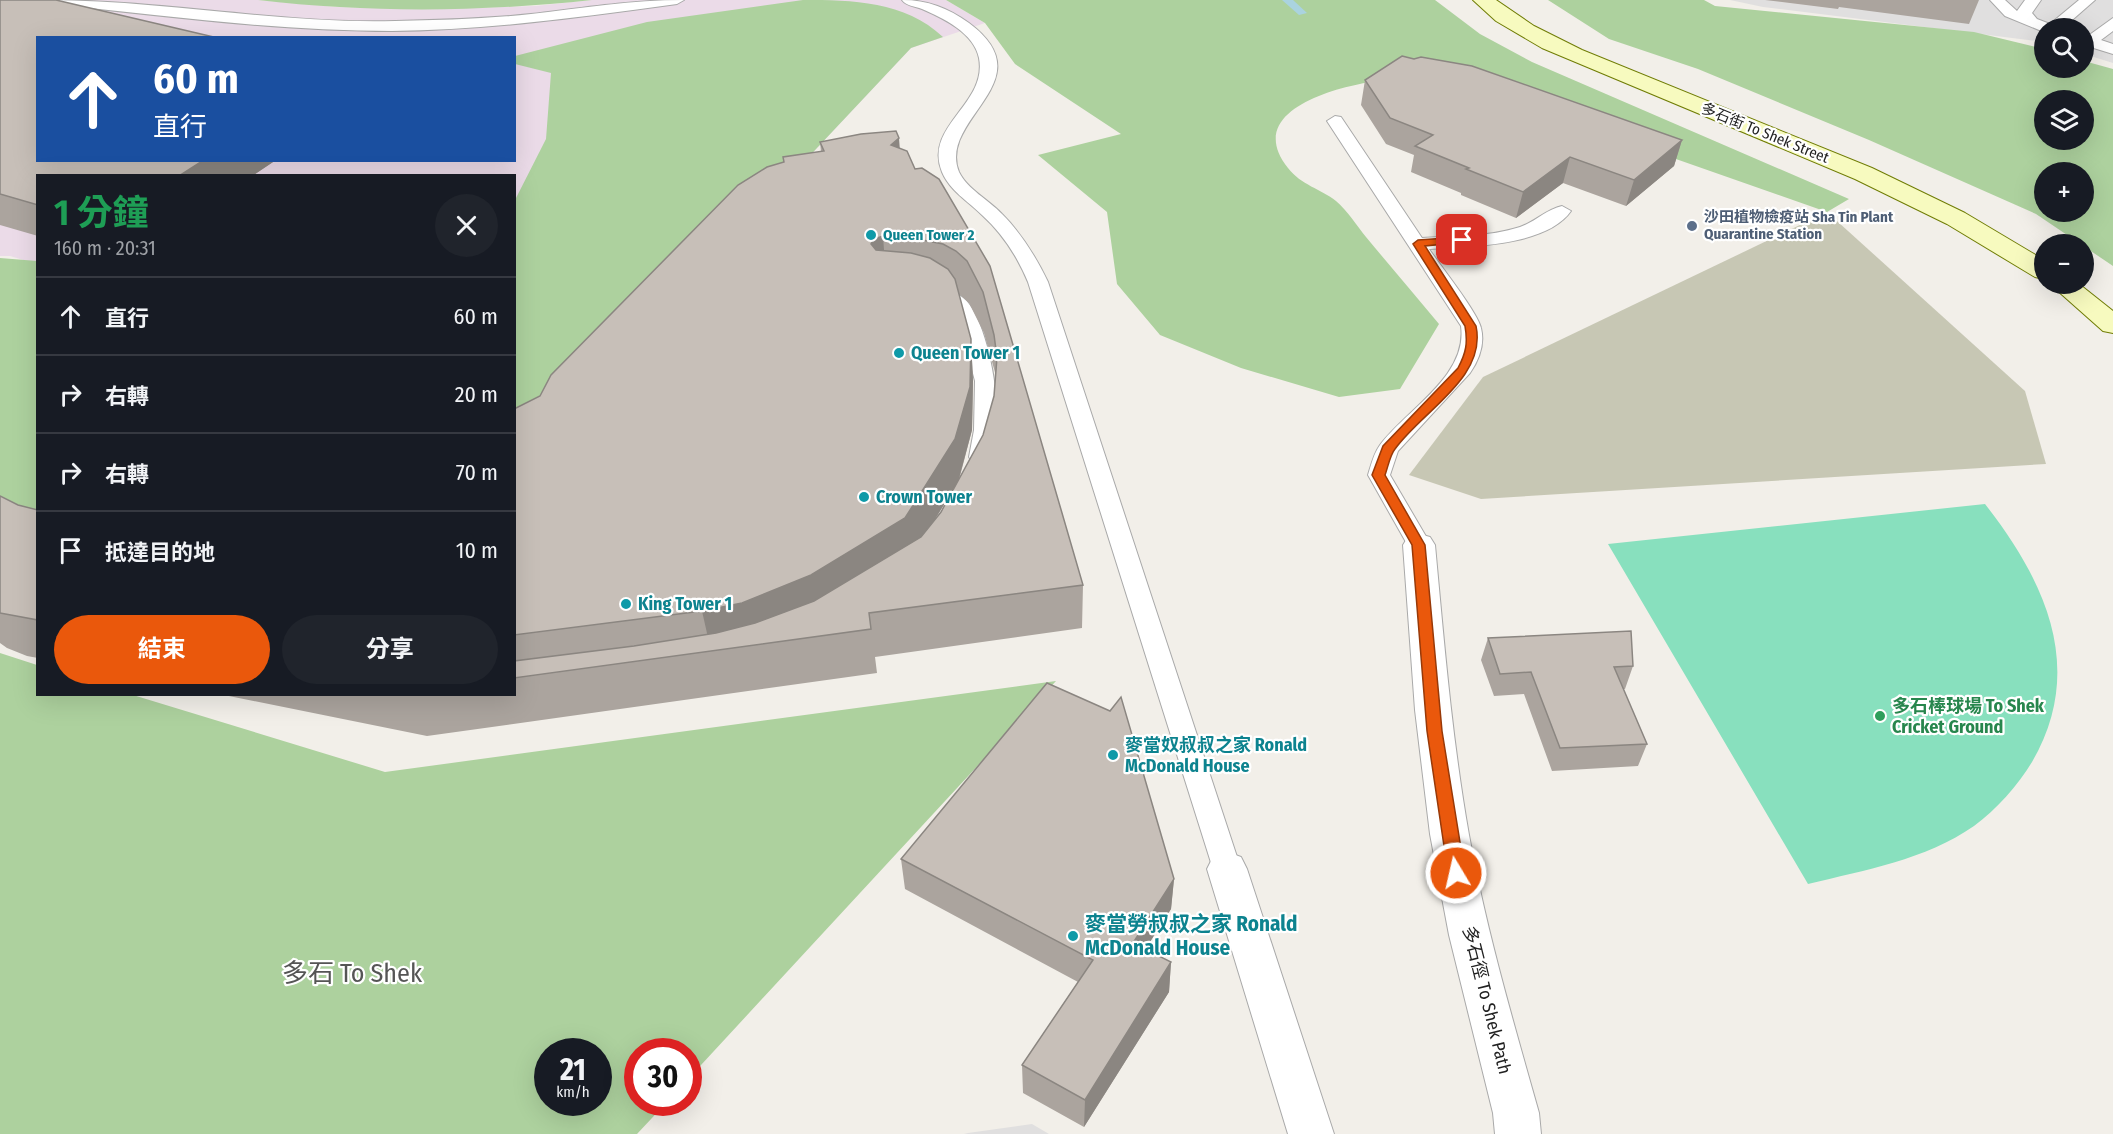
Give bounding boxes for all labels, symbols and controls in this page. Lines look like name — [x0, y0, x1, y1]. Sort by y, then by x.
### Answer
map controls — [2034, 18, 2094, 294]
button: search — [2034, 18, 2094, 78]
text: 60 m — [153, 54, 239, 104]
icon: ahead — [54, 60, 132, 138]
button: layers — [2034, 90, 2094, 150]
street label: 多石街 To Shek Street — [1698, 99, 1832, 167]
text: 直行 — [153, 111, 207, 143]
button: + — [2034, 162, 2094, 222]
text: 1 分鐘 — [54, 191, 149, 235]
button: close — [435, 194, 498, 257]
place label: 沙田植物檢疫站 Sha Tin Plant Quarantine Station — [1704, 208, 1894, 243]
pin — [1436, 214, 1487, 265]
marker: 沙田植物檢疫站 Sha Tin Plant Quarantine Station — [1685, 219, 1699, 233]
icon: arrive — [1445, 223, 1478, 256]
place label: Queen Tower 2 — [883, 226, 974, 244]
marker: Queen Tower 2 — [864, 228, 878, 242]
button: − — [2034, 234, 2094, 294]
text: 160 m · 20:31 — [54, 236, 156, 260]
icon: ahead — [54, 300, 87, 333]
text: 60 m — [454, 303, 498, 330]
text: 直行 — [105, 305, 149, 332]
place label: Queen Tower 1 — [911, 342, 1020, 364]
marker: Queen Tower 1 — [892, 346, 906, 360]
icon: right — [54, 378, 87, 411]
text: 20 m — [455, 381, 498, 408]
text: 右轉 — [105, 383, 149, 410]
icon: right — [54, 456, 87, 489]
text: 70 m — [456, 459, 498, 486]
text: 右轉 — [105, 461, 149, 488]
place label: Crown Tower — [876, 486, 972, 508]
marker: Crown Tower — [857, 490, 871, 504]
icon: arrive — [54, 534, 87, 567]
text: 10 m — [456, 537, 498, 564]
text: 抵達目的地 — [105, 539, 215, 566]
place label: King Tower 1 — [638, 593, 732, 615]
marker: King Tower 1 — [619, 597, 633, 611]
button: 結束 — [54, 615, 270, 684]
button: 分享 — [282, 615, 498, 684]
place label: 多石棒球場 To Shek Cricket Ground — [1892, 695, 2045, 738]
marker: 多石棒球場 To Shek Cricket Ground — [1873, 709, 1887, 723]
place label: 麥當奴叔叔之家 Ronald McDonald House — [1125, 734, 1307, 777]
marker: 麥當奴叔叔之家 Ronald McDonald House — [1106, 748, 1120, 762]
position arrow — [1424, 841, 1488, 905]
place label: 麥當勞叔叔之家 Ronald McDonald House — [1085, 911, 1297, 961]
street label: 多石徑 To Shek Path — [1458, 924, 1516, 1076]
marker: 麥當勞叔叔之家 Ronald McDonald House — [1066, 929, 1080, 943]
district label: 多石 To Shek — [282, 958, 423, 989]
speed limit sign: 30 — [624, 1038, 702, 1116]
text: 21 — [560, 1052, 586, 1088]
text: km/h — [556, 1083, 590, 1101]

